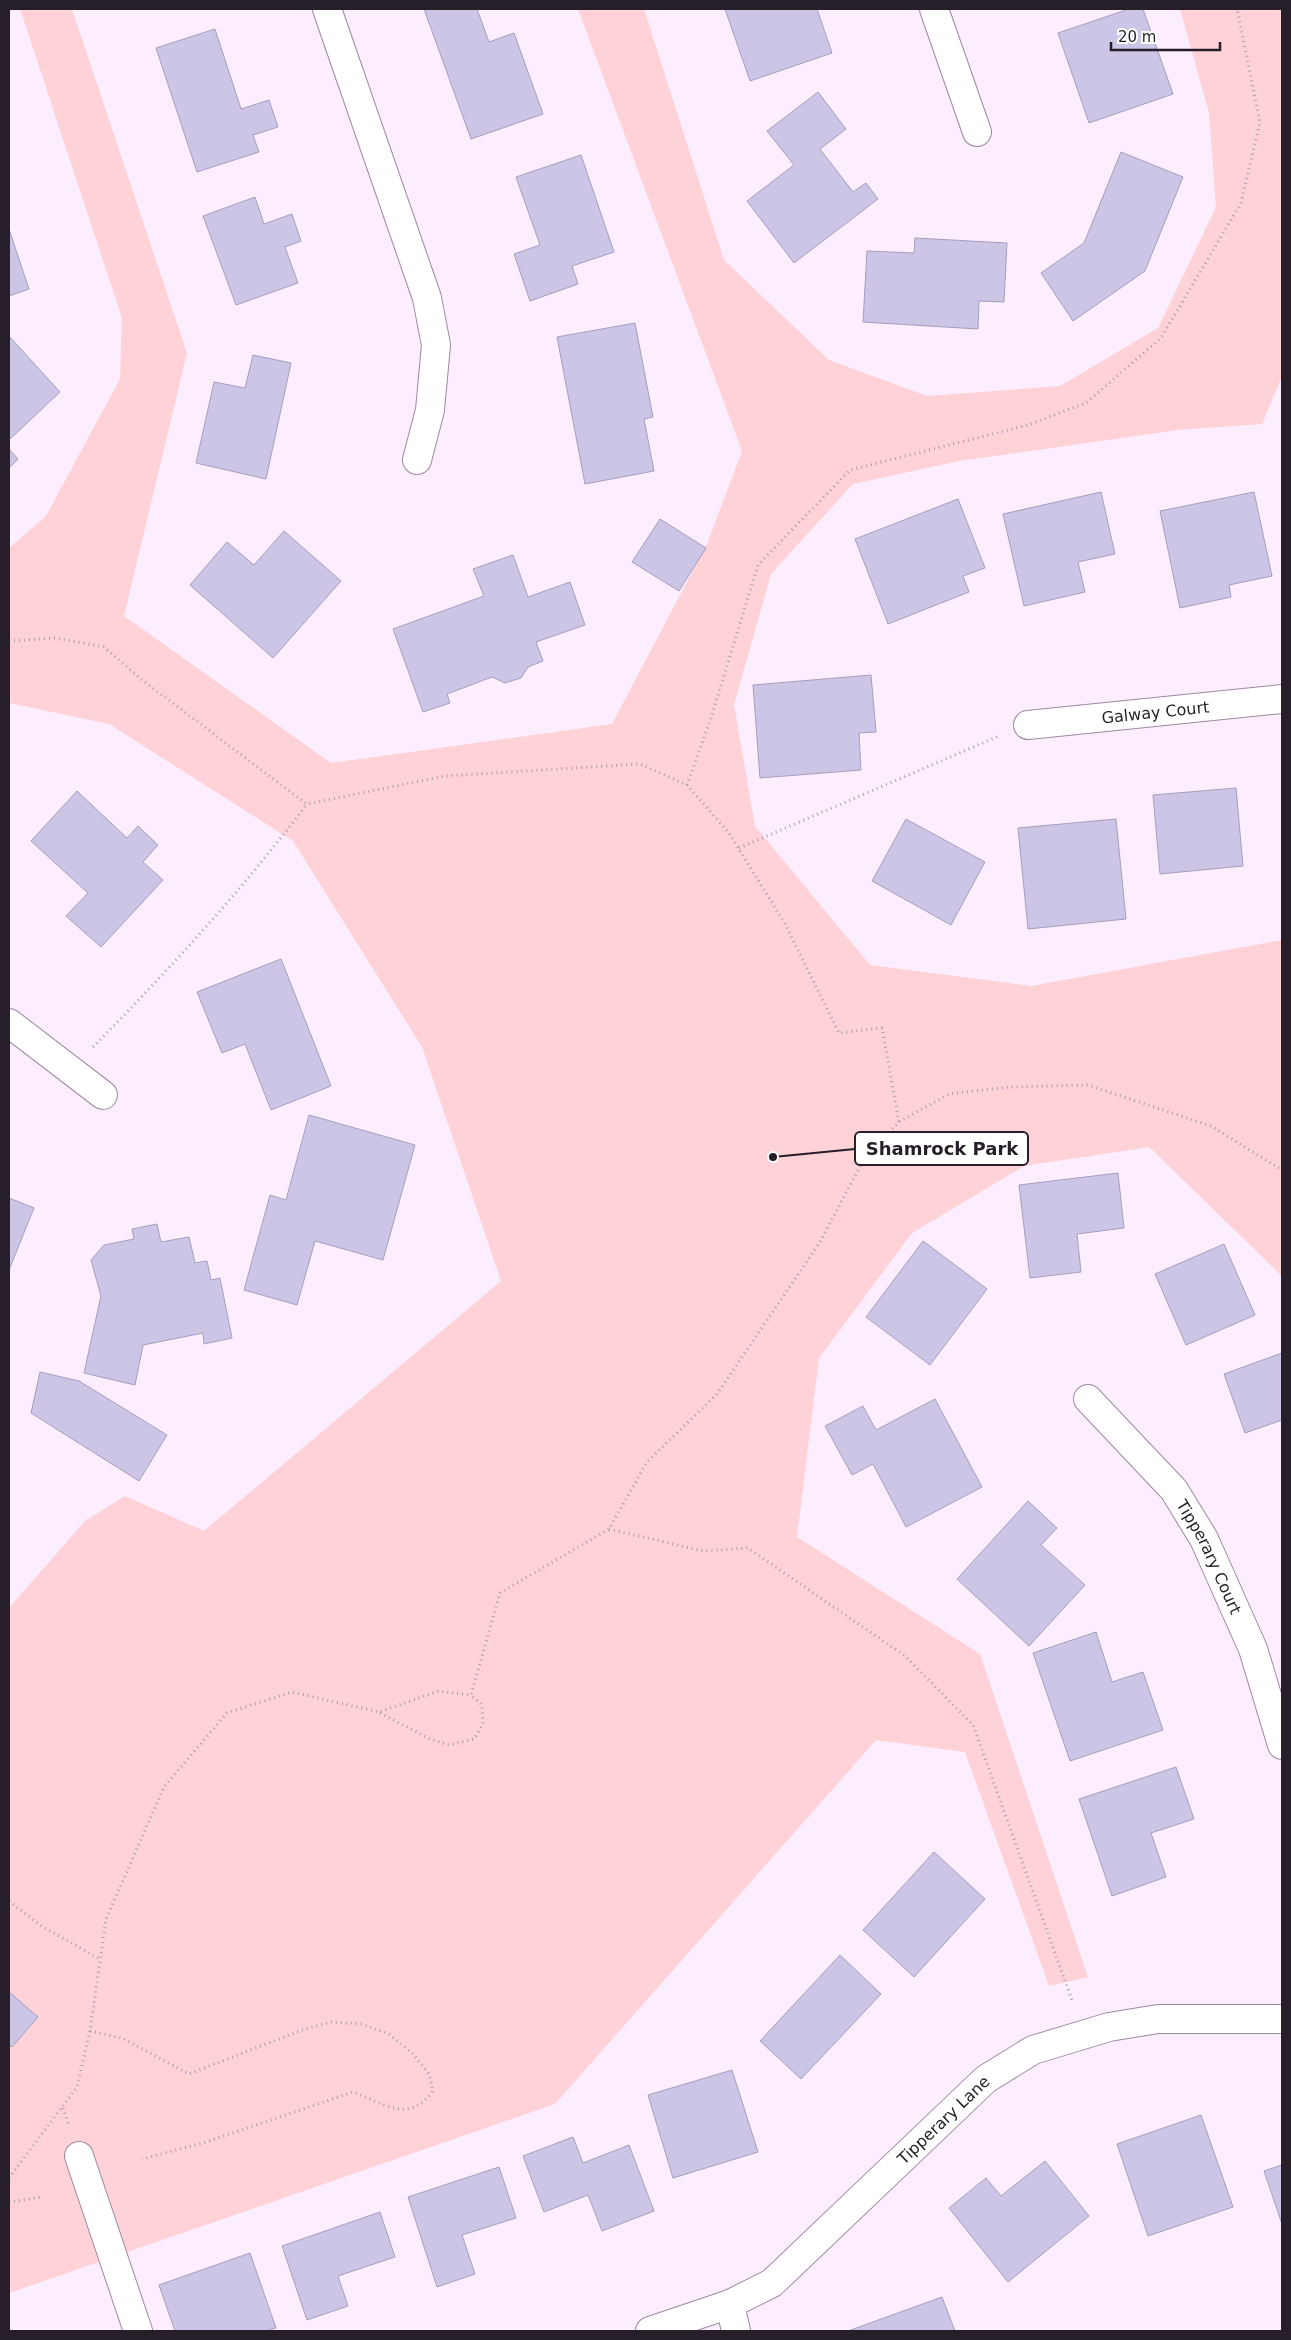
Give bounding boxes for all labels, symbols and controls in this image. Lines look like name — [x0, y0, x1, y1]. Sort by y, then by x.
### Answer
scale bar — [1111, 20, 1220, 52]
text: 20 m — [1118, 28, 1156, 46]
street label: Galway Court — [1101, 697, 1210, 727]
callout: Shamrock Park — [855, 1132, 1028, 1165]
text: Shamrock Park — [866, 1138, 1019, 1159]
street label: Tipperary Court — [1172, 1495, 1246, 1617]
street label: Tipperary Lane — [893, 2071, 993, 2169]

